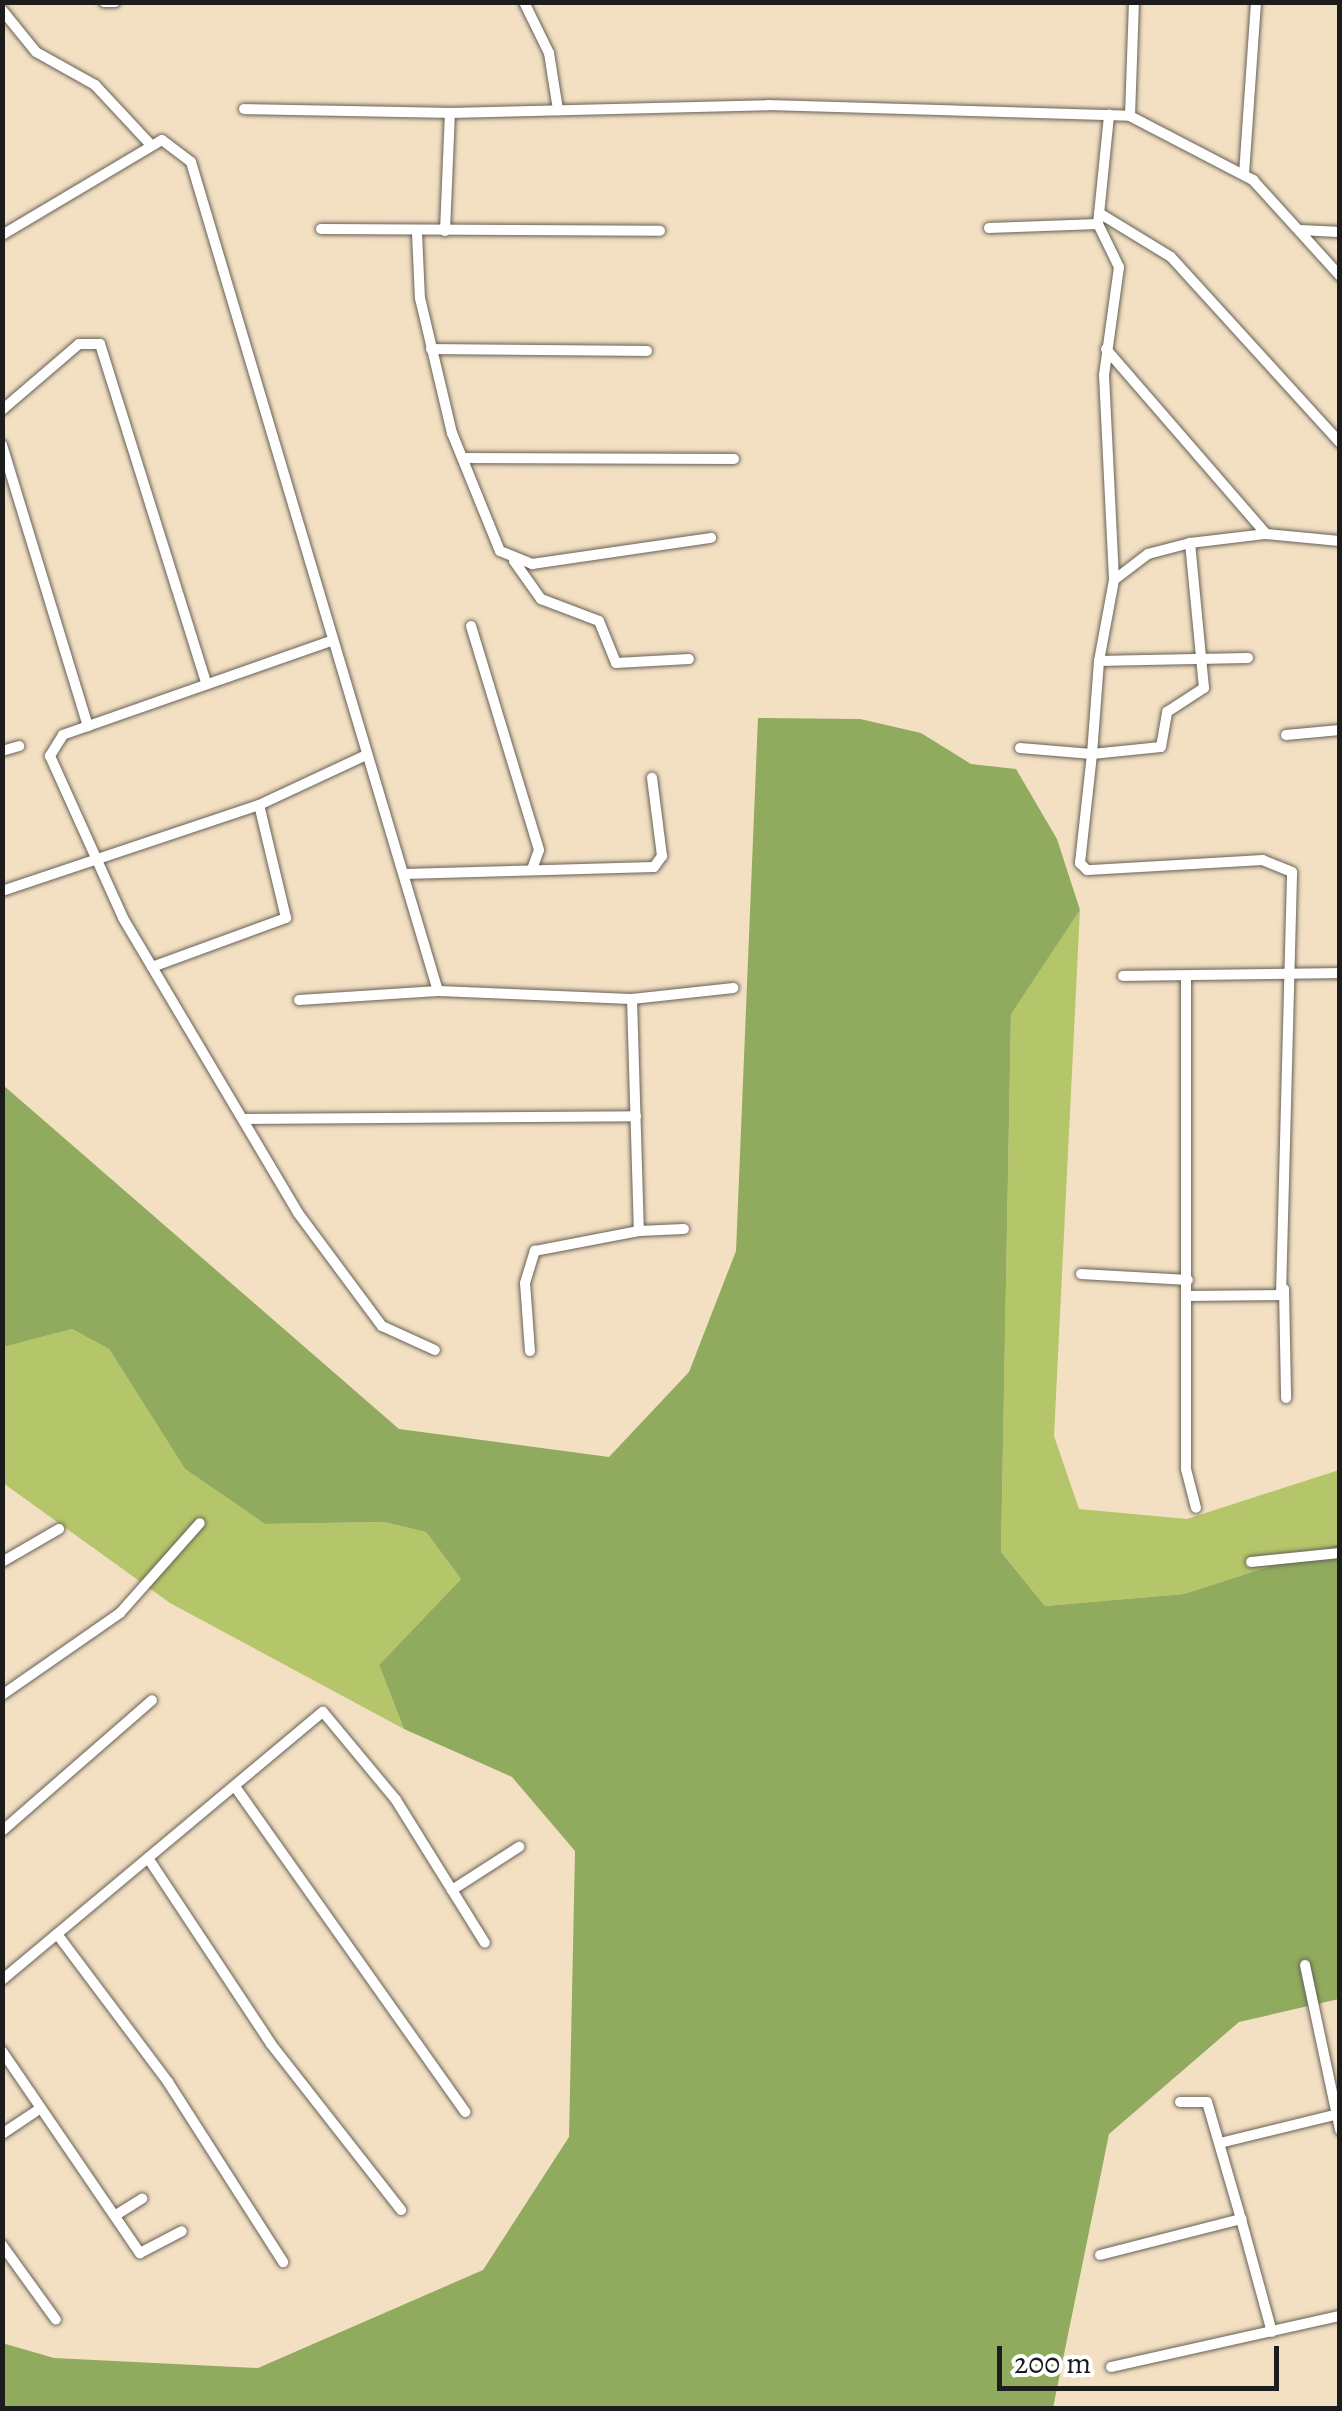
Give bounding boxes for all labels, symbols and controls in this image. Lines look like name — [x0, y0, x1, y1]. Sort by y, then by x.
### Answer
scale bar — [1002, 2326, 1284, 2388]
text: 200 m — [1014, 2343, 1091, 2383]

